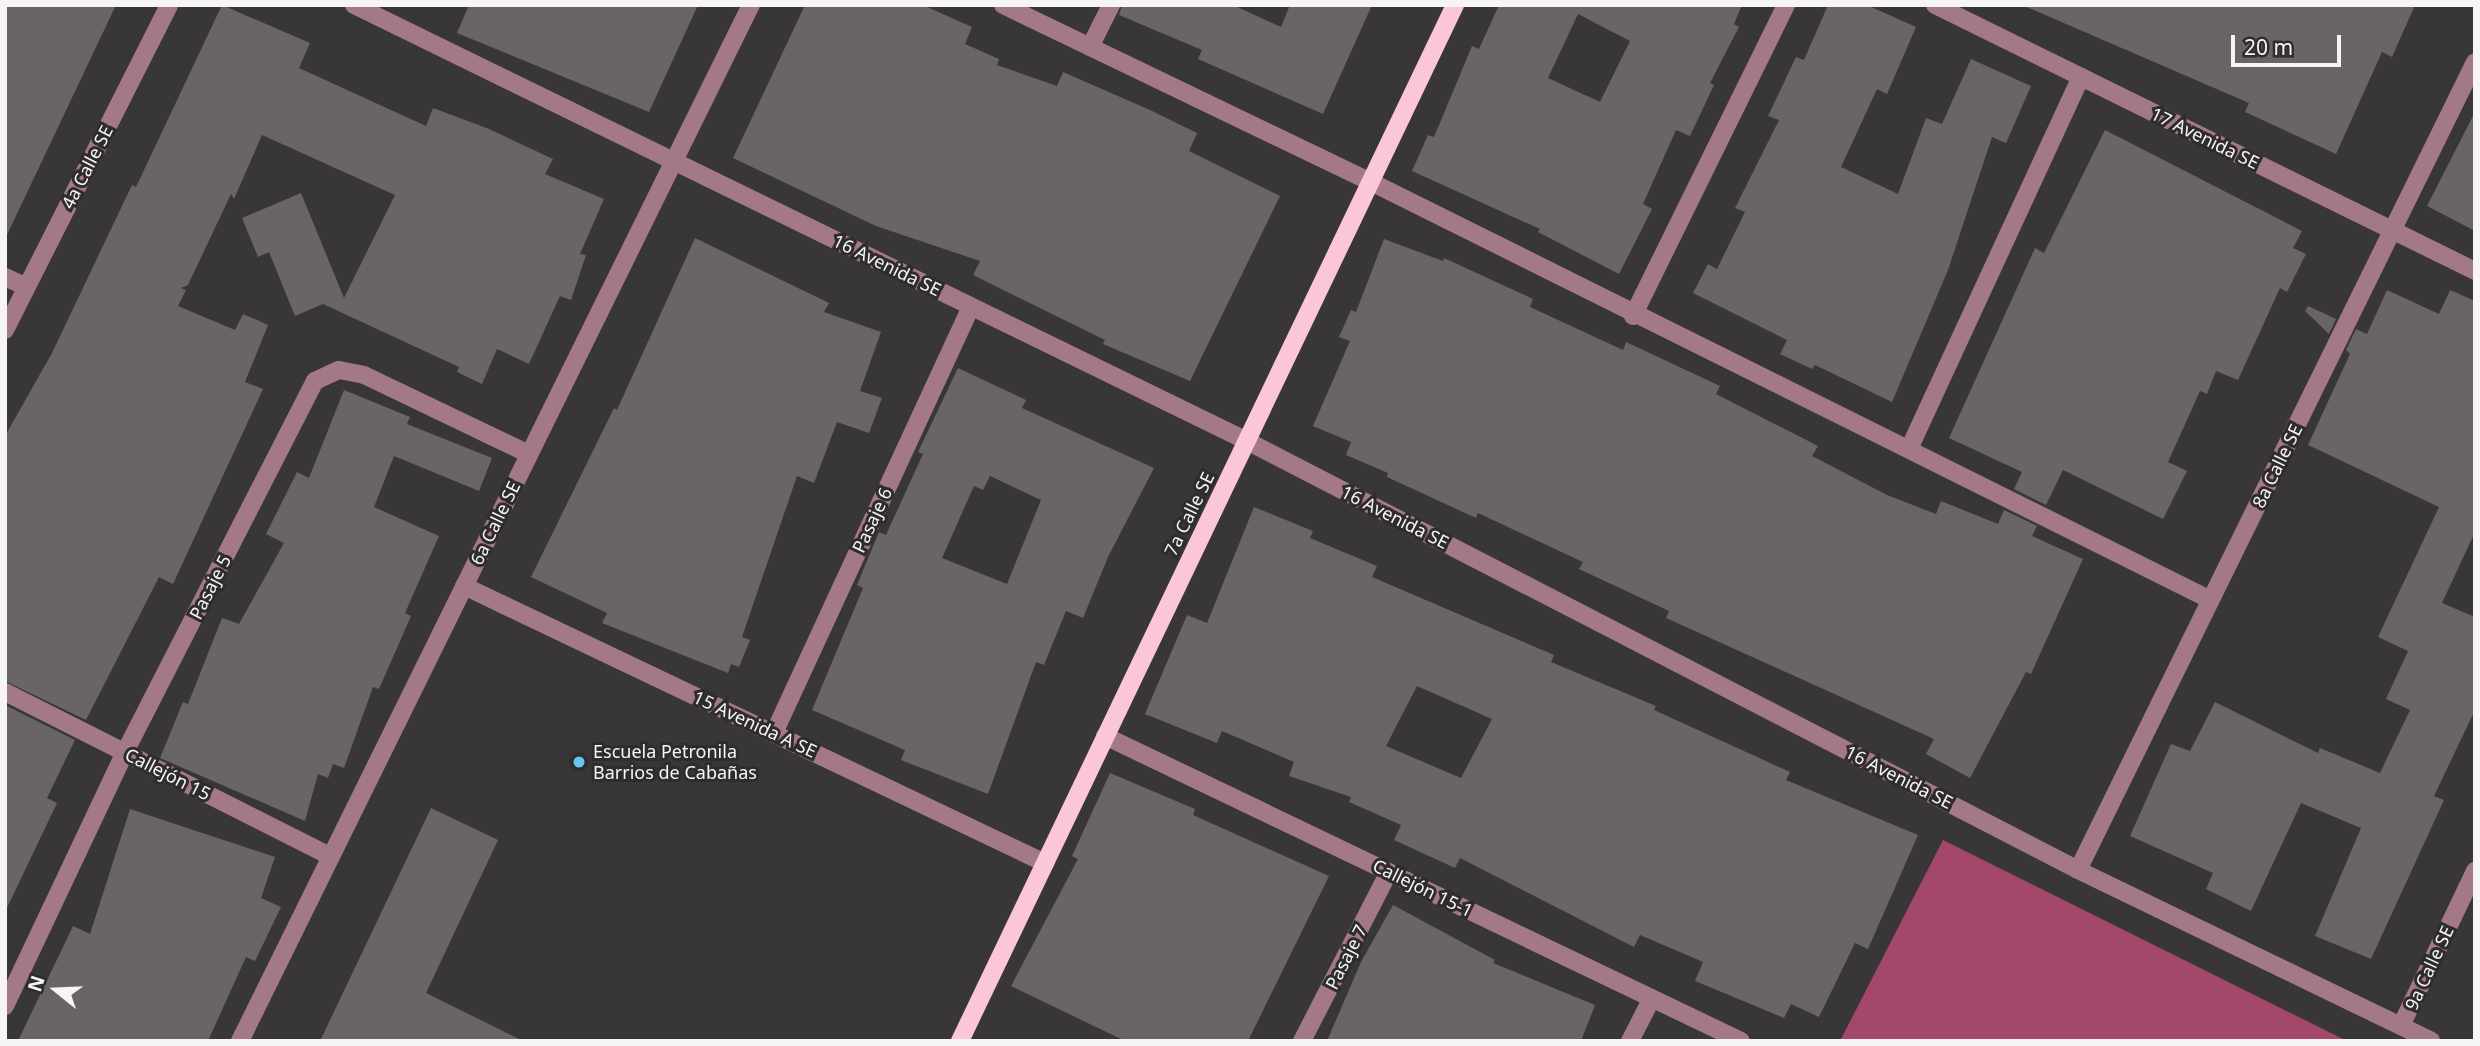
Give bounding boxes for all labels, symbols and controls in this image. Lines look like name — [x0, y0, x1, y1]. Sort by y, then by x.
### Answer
scale bar — [2235, 21, 2345, 65]
text: 20 m — [2244, 33, 2293, 61]
street label: 17 Avenida SE — [2147, 103, 2263, 173]
street label: 4a Calle SE — [57, 122, 117, 212]
street label: 16 Avenida SE — [829, 230, 945, 300]
street label: 8a Calle SE — [2247, 421, 2307, 511]
street label: 7a Calle SE — [1159, 469, 1219, 559]
street label: 6a Calle SE — [465, 478, 525, 568]
street label: 16 Avenida SE — [1338, 481, 1452, 553]
street label: Pasaje 6 — [848, 484, 896, 556]
street label: Pasaje 5 — [185, 551, 235, 623]
street label: 15 Avenida A SE — [690, 686, 820, 762]
place label: Escuela Petronila Barrios de Cabañas — [593, 741, 757, 784]
street label: 16 Avenida SE — [1842, 741, 1956, 813]
street label: Callejón 15 — [122, 743, 214, 805]
marker: Escuela Petronila Barrios de Cabañas — [571, 754, 587, 770]
street label: Callejón 15-1 — [1369, 854, 1477, 922]
street label: Pasaje 7 — [1321, 921, 1371, 993]
street label: 9a Calle SE — [2400, 922, 2458, 1014]
north arrow — [21, 955, 91, 1025]
text: N — [21, 972, 51, 995]

